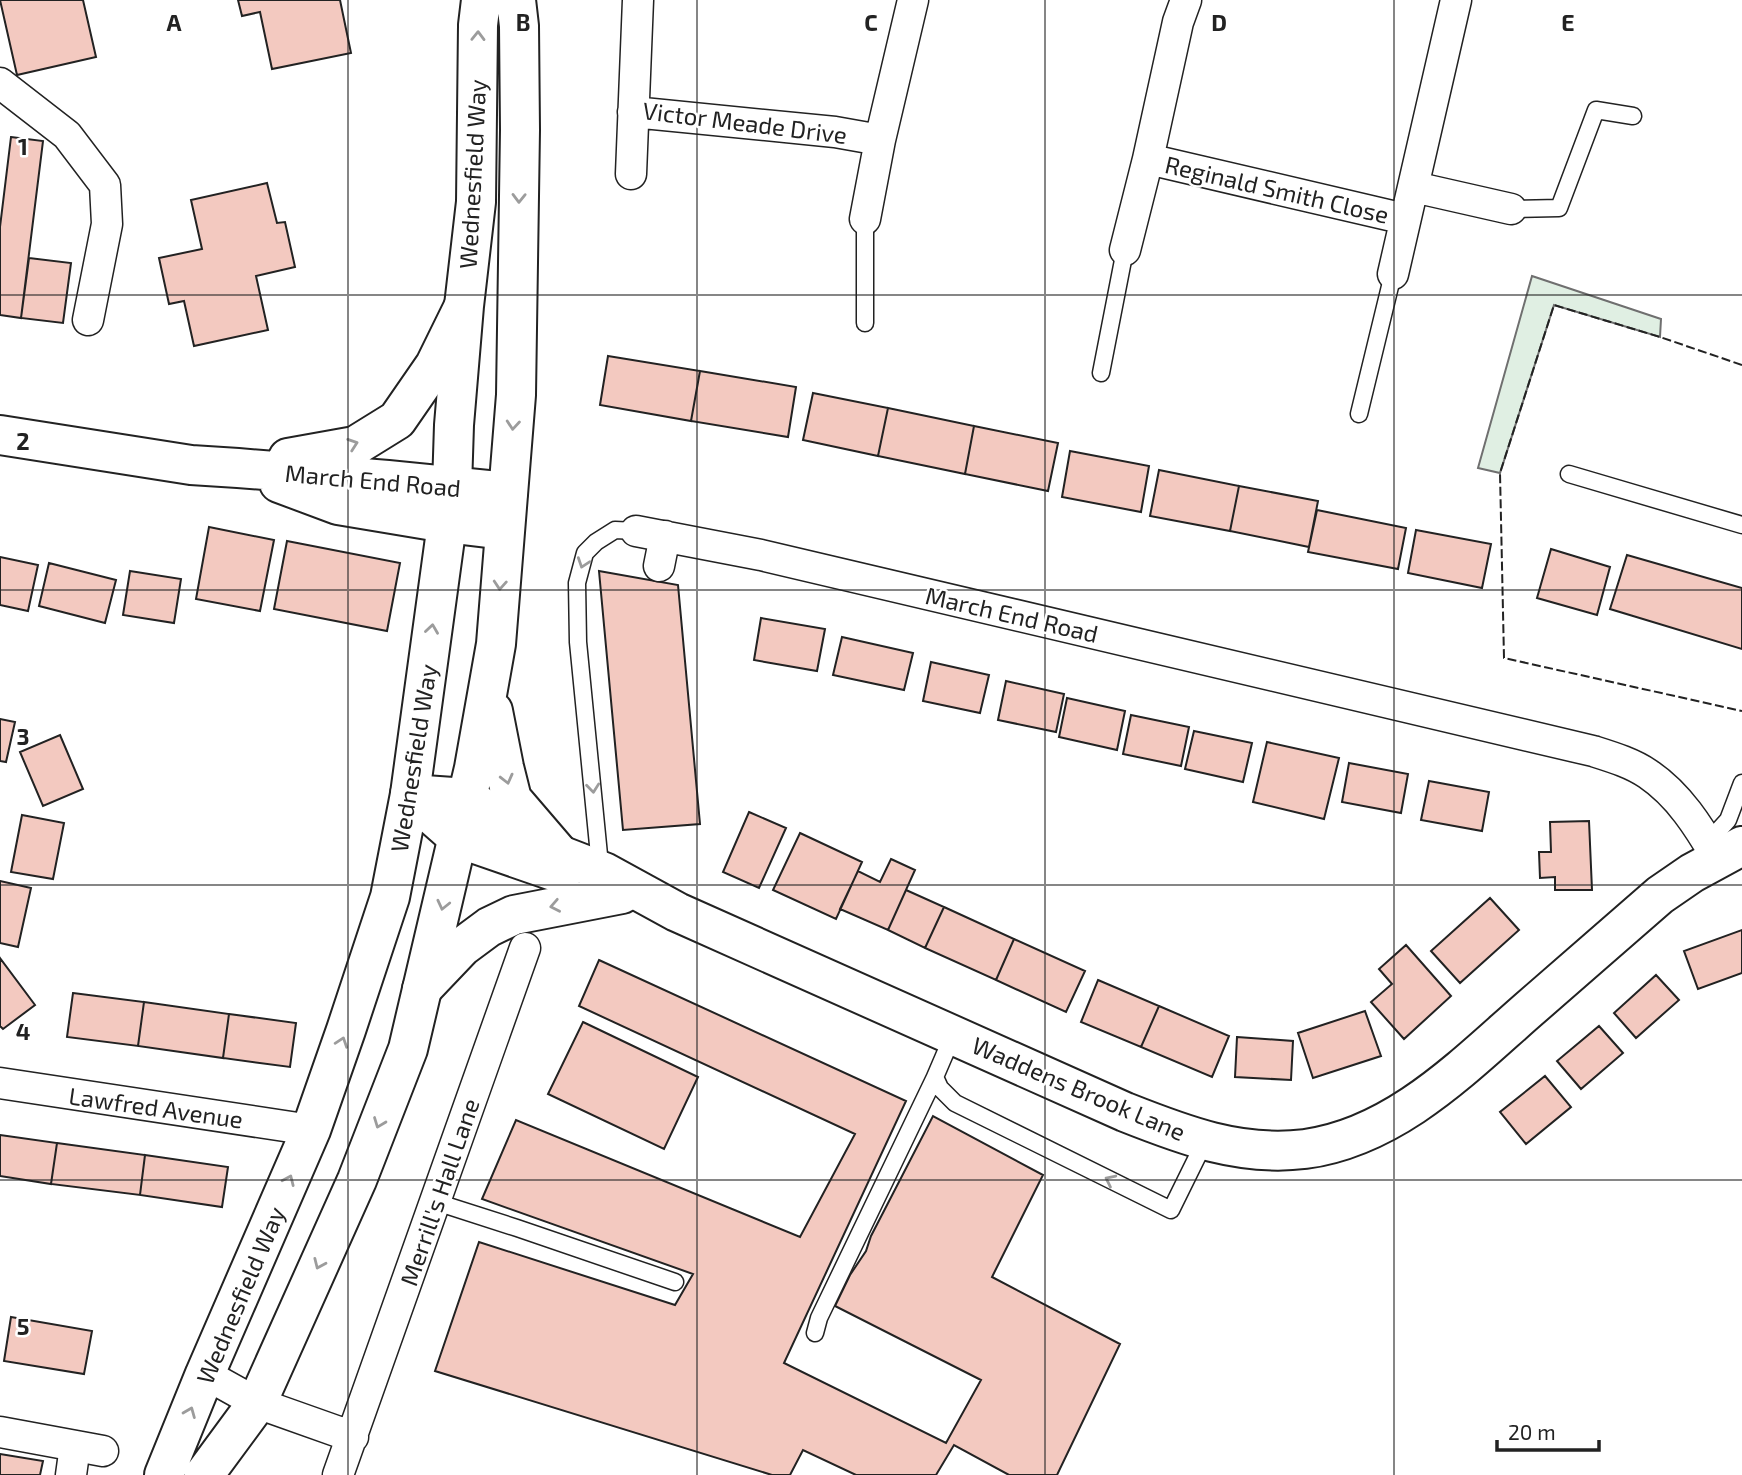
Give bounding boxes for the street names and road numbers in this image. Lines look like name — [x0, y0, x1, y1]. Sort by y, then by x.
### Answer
street label: Wednesfield Way — [453, 78, 491, 269]
street label: Victor Meade Drive — [641, 95, 849, 149]
street label: Reginald Smith Close — [1162, 149, 1392, 229]
street label: March End Road — [284, 458, 462, 502]
street label: March End Road — [923, 580, 1101, 648]
street label: Wednesfield Way — [384, 662, 442, 854]
street label: Waddens Brook Lane — [968, 1030, 1190, 1146]
street label: Lawfred Avenue — [67, 1080, 245, 1134]
street label: Merrill's Hall Lane — [393, 1095, 485, 1289]
street label: Wednesfield Way — [190, 1202, 291, 1388]

